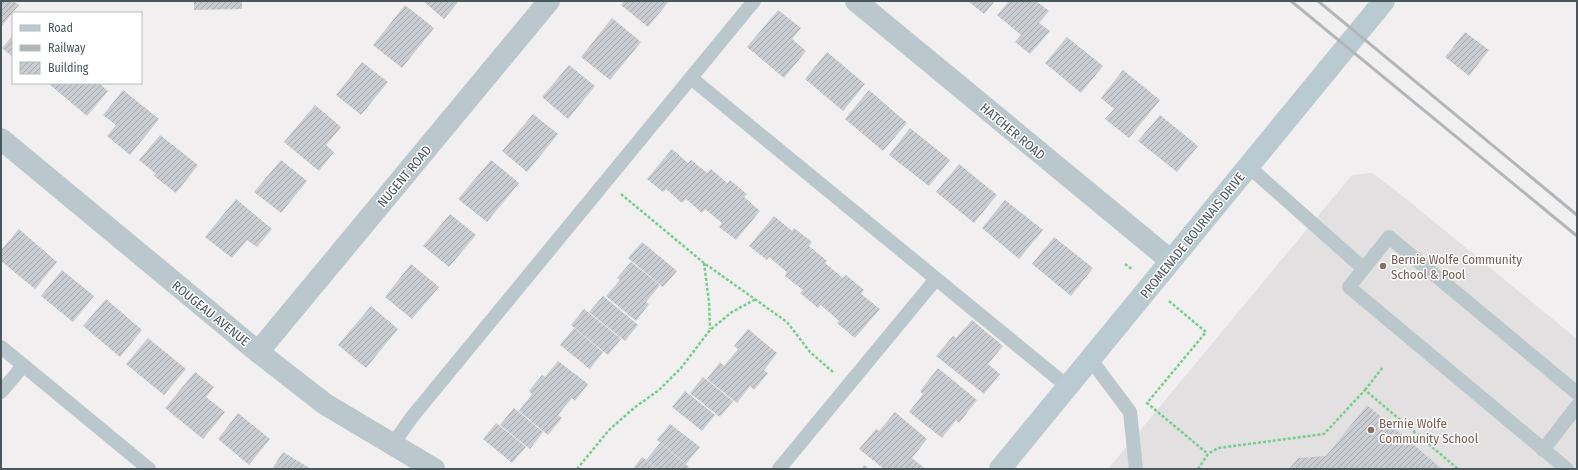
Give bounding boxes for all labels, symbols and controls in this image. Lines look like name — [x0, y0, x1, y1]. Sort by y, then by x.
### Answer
legend — [12, 12, 142, 84]
text: Road — [48, 21, 73, 35]
text: Railway — [48, 41, 86, 55]
text: Building — [48, 61, 89, 75]
street label: HATCHER ROAD — [977, 100, 1048, 163]
street label: NUGENT ROAD — [374, 143, 434, 210]
street label: PROMENADE BOURNAIS DRIVE — [1137, 170, 1248, 301]
place label: Bernie Wolfe Community School & Pool — [1391, 252, 1522, 282]
marker: Bernie Wolfe Community School & Pool — [1378, 261, 1388, 271]
street label: ROUGEAU AVENUE — [169, 278, 252, 349]
place label: Bernie Wolfe Community School — [1379, 416, 1479, 446]
marker: Bernie Wolfe Community School — [1366, 425, 1376, 435]

